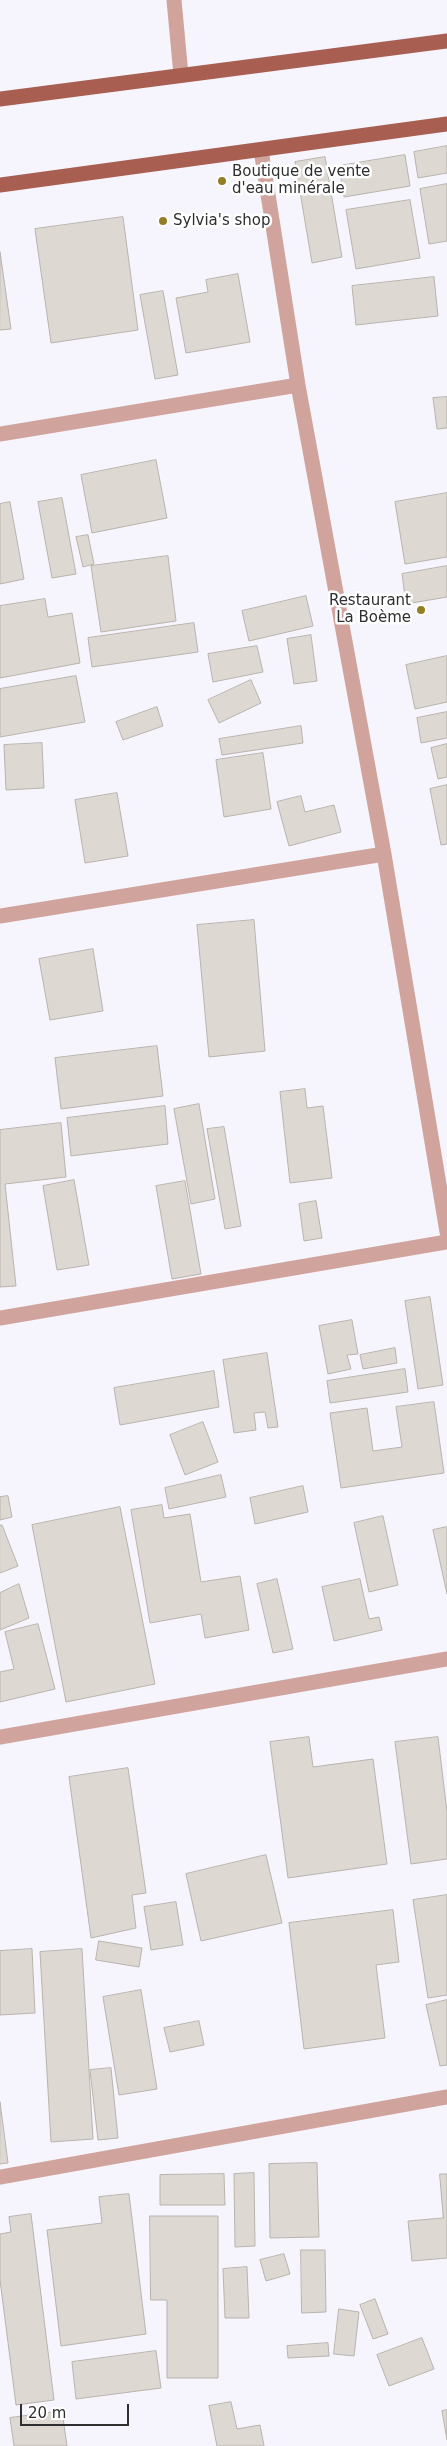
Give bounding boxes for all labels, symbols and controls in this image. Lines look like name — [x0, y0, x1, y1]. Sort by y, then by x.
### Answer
place label: Boutique de vente d'eau minérale — [232, 163, 370, 198]
marker: Boutique de vente d'eau minérale — [216, 175, 228, 187]
place label: Sylvia's shop — [173, 212, 271, 230]
marker: Sylvia's shop — [157, 215, 169, 227]
place label: Restaurant La Boème — [329, 592, 411, 627]
marker: Restaurant La Boème — [415, 604, 427, 616]
scale bar — [22, 2394, 131, 2426]
text: 20 m — [28, 2404, 66, 2422]

